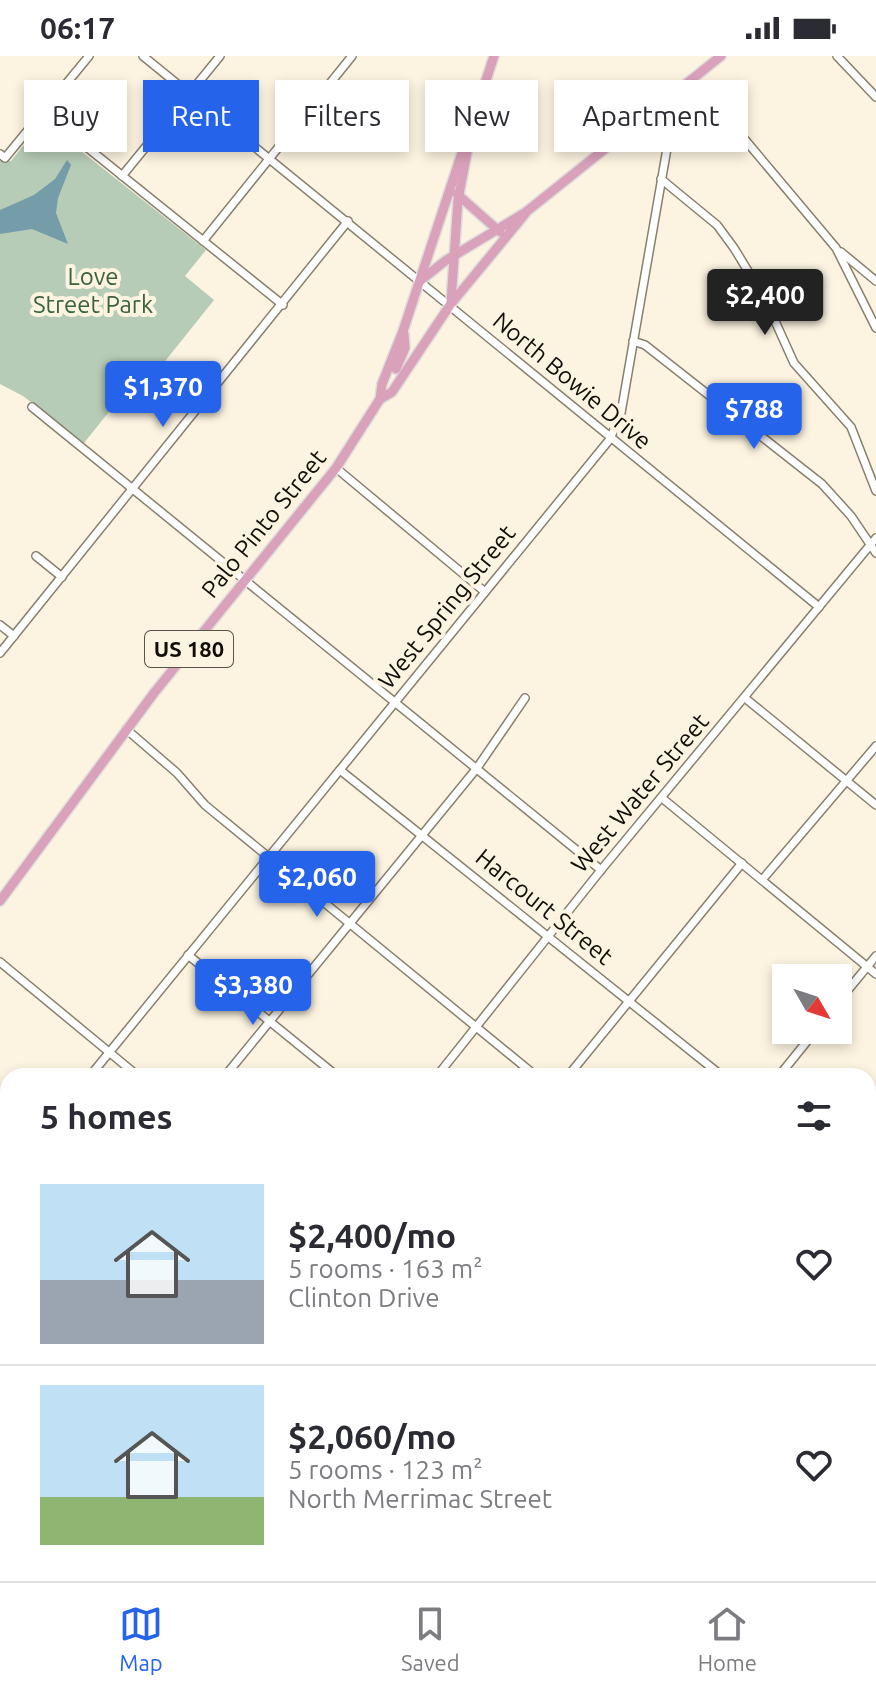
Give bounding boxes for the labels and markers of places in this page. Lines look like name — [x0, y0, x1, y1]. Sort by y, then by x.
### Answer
pin: $2,400 — [700, 269, 830, 337]
pin: $1,370 — [98, 361, 228, 429]
pin: $788 — [707, 383, 801, 451]
pin: $2,060 — [252, 851, 382, 919]
pin: $3,380 — [188, 959, 318, 1027]

